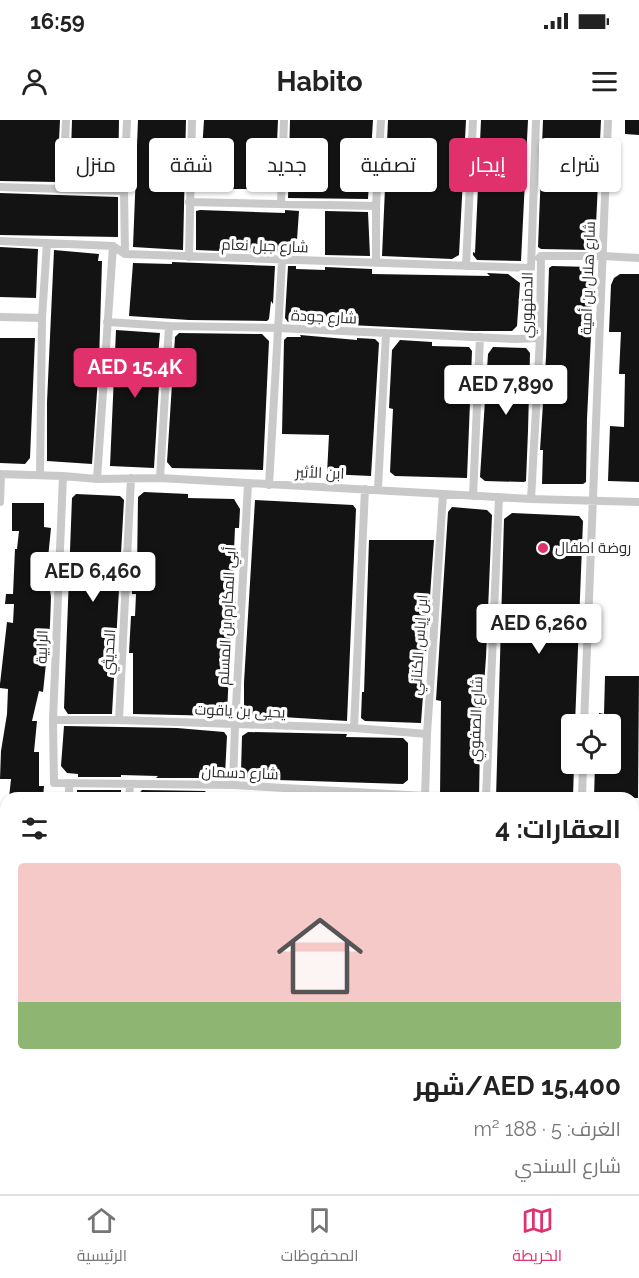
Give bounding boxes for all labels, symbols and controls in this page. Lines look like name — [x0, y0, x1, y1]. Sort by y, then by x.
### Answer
text: 16:59 — [30, 8, 85, 34]
icon: person — [18, 65, 51, 98]
icon: menu — [588, 65, 621, 98]
text: Habito — [277, 66, 363, 97]
chip: منزل — [55, 138, 137, 192]
chip: شقة — [149, 138, 234, 192]
chip: جديد — [246, 138, 328, 192]
chip: تصفية — [340, 138, 437, 192]
chip: إيجار — [449, 138, 527, 192]
chip: شراء — [539, 138, 621, 192]
street label: شارع هلال بن أمية — [576, 221, 601, 335]
street label: شارع جبل نعام — [221, 235, 309, 259]
street label: الدمنهوري — [517, 272, 540, 338]
street label: شارع جودة — [291, 306, 357, 330]
pin: AED 15.4K — [66, 348, 204, 399]
text: AED 15.4K — [88, 355, 182, 379]
pin: AED 7,890 — [437, 365, 575, 416]
text: AED 7,890 — [458, 372, 554, 396]
street label: ابن الأثير — [294, 463, 345, 484]
place label: روضة اطفال — [555, 539, 631, 557]
marker: روضة اطفال — [536, 541, 550, 555]
street label: أبي المكارم بن المسلم — [213, 546, 243, 686]
pin: AED 6,460 — [24, 552, 162, 603]
text: AED 6,460 — [44, 559, 142, 583]
street label: ابن إياس الكناني — [407, 594, 434, 696]
pin: AED 6,260 — [470, 604, 608, 655]
text: AED 6,260 — [490, 611, 588, 635]
street label: الحديثي — [99, 629, 122, 676]
street label: الرابية — [32, 630, 52, 664]
street label: شارع الصفوي — [466, 676, 489, 762]
street label: يحيى بن ياقوت — [194, 700, 286, 723]
map controls — [561, 714, 621, 774]
button: locate — [561, 714, 621, 774]
street label: شارع دسمان — [201, 763, 279, 785]
icon: filters — [18, 812, 51, 845]
text: العقارات: 4 — [495, 814, 621, 844]
icon: home — [266, 902, 374, 1010]
text: AED 15,400/شهر — [414, 1071, 621, 1101]
text: الغرف: 5 · 188 m² — [473, 1117, 621, 1141]
text: شارع السندي — [515, 1154, 621, 1178]
tab: الرئيسية — [77, 1204, 127, 1270]
tab: المحفوظات — [281, 1204, 359, 1270]
tab: الخريطة — [512, 1204, 562, 1270]

